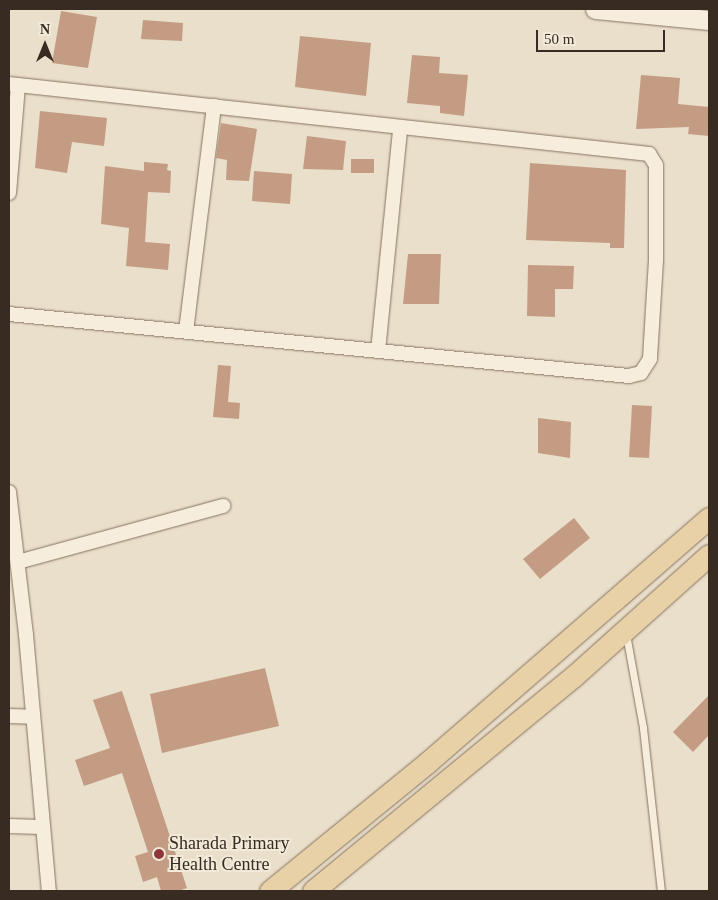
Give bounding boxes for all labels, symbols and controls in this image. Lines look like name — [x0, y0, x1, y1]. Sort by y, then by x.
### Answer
north arrow — [20, 20, 70, 70]
scale bar — [538, 20, 667, 52]
text: N — [40, 22, 50, 37]
text: 50 m — [544, 31, 574, 47]
place label: Sharada Primary Health Centre — [169, 833, 289, 876]
marker: Sharada Primary Health Centre — [153, 848, 165, 860]

